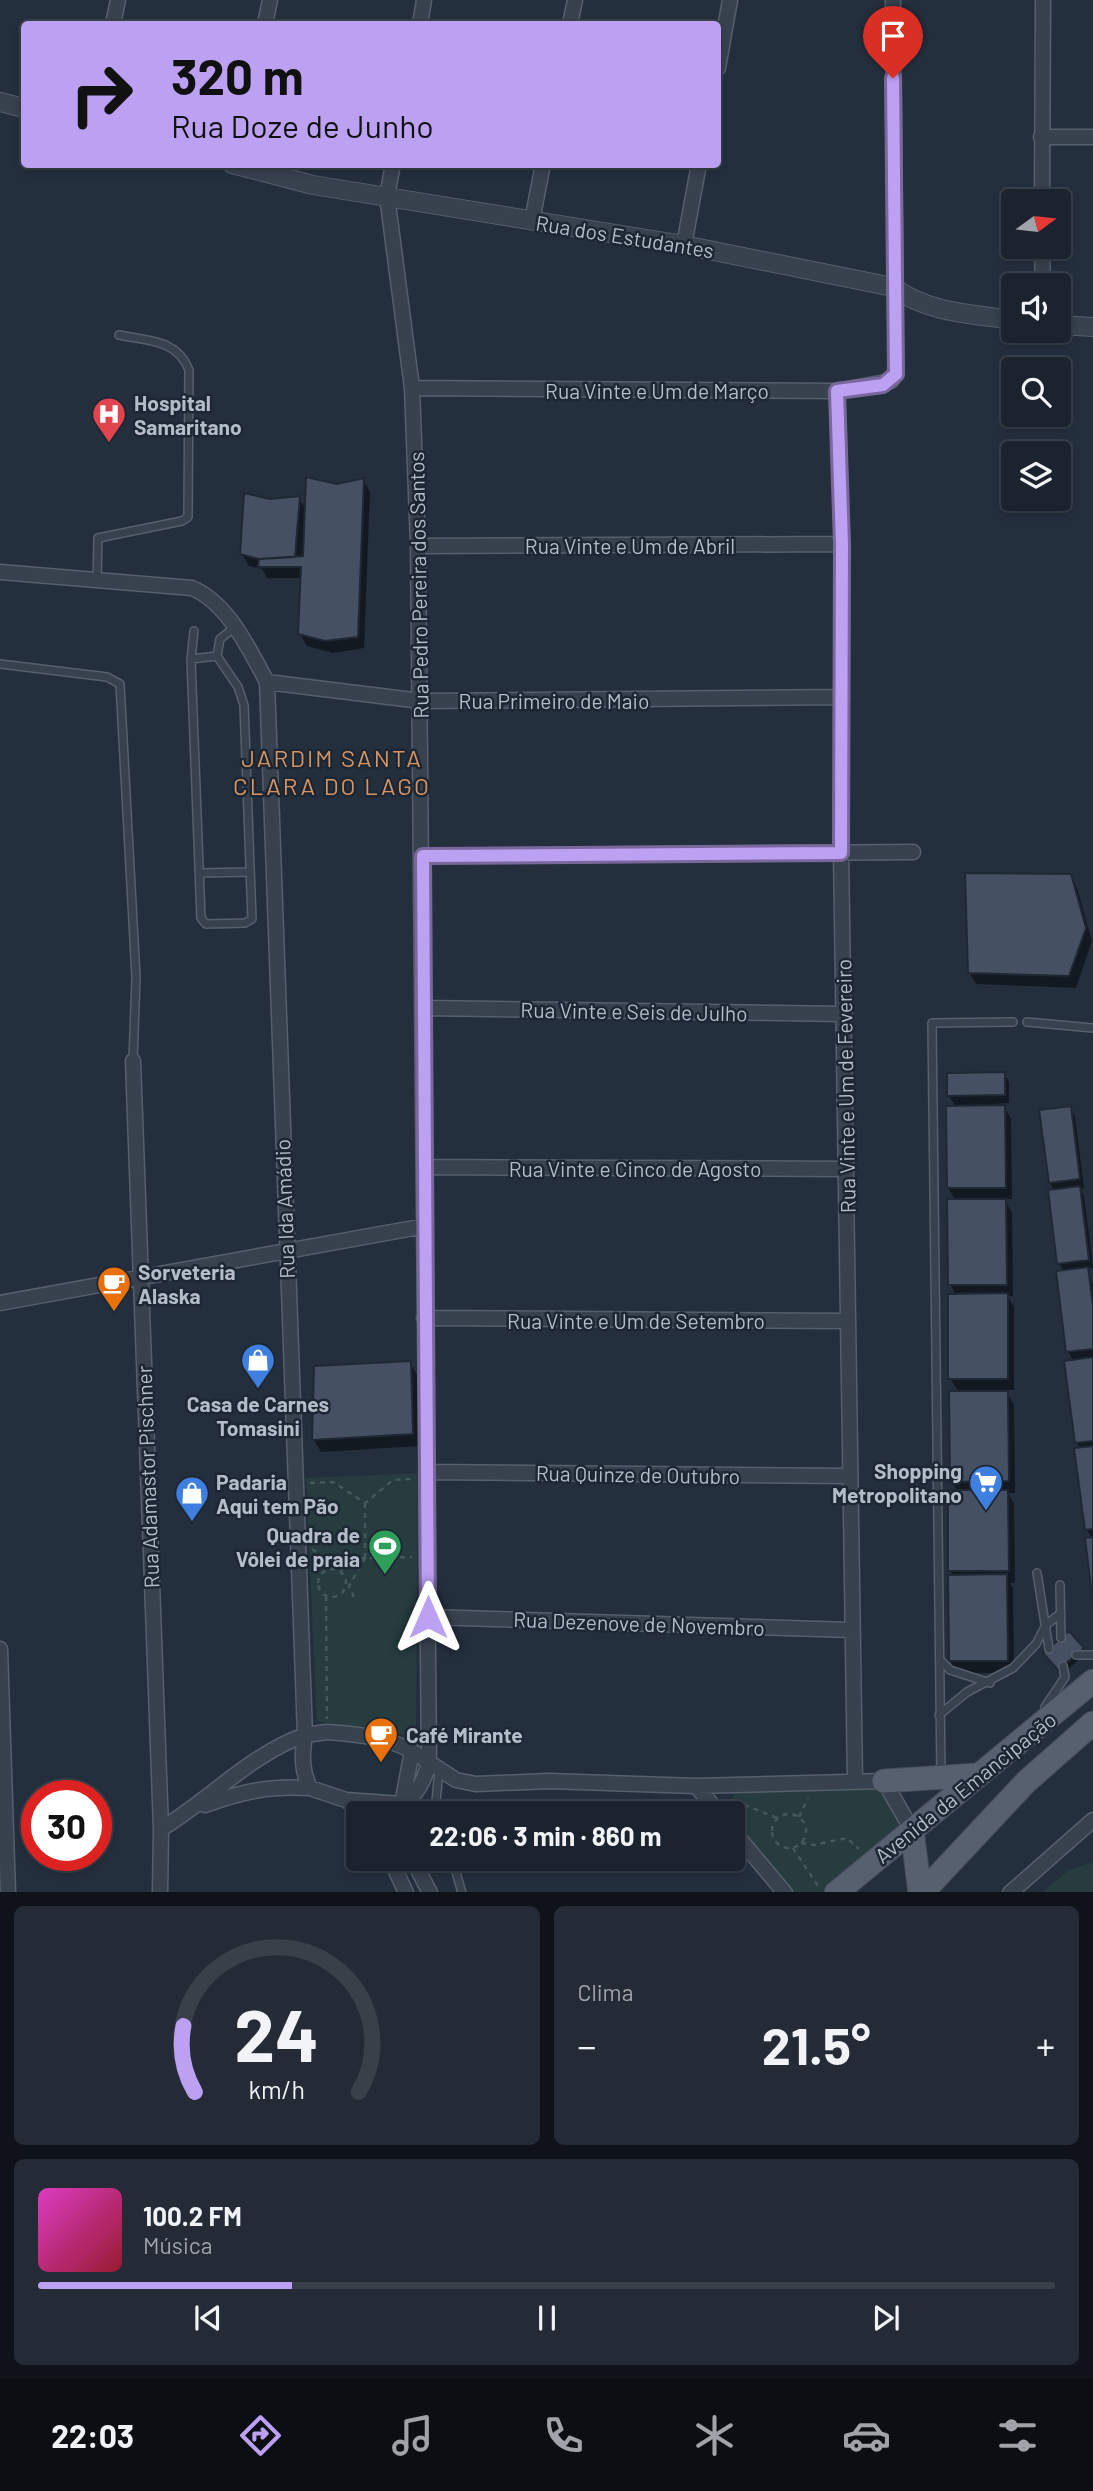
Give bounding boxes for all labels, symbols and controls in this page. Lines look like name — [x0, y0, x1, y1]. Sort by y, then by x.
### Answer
pin — [863, 6, 923, 78]
icon: arrive — [874, 17, 912, 55]
text: 320 m — [171, 46, 304, 105]
icon: right — [56, 49, 147, 140]
text: Rua Doze de Junho — [171, 106, 434, 144]
north arrow — [1001, 189, 1071, 259]
map controls — [1001, 189, 1071, 511]
street label: Rua dos Estudantes — [534, 210, 716, 262]
button: sound — [1001, 273, 1071, 343]
button: search — [1001, 357, 1071, 427]
street label: Rua Vinte e Um de Março — [545, 378, 769, 403]
place label: Hospital Samaritano — [134, 390, 242, 439]
hospital icon: Hospital Samaritano — [90, 395, 128, 444]
button: layers — [1001, 441, 1071, 511]
street label: Rua Pedro Pereira dos Santos — [403, 451, 433, 719]
street label: Rua Vinte e Um de Abril — [525, 533, 735, 558]
street label: Rua Primeiro de Maio — [459, 688, 649, 713]
district label: JARDIM SANTA CLARA DO LAGO — [233, 743, 431, 800]
street label: Rua Vinte e Um de Fevereiro — [830, 959, 860, 1213]
street label: Rua Vinte e Seis de Julho — [520, 997, 748, 1025]
street label: Rua Ida Amádio — [269, 1139, 299, 1279]
street label: Rua Vinte e Cinco de Agosto — [509, 1156, 761, 1181]
place label: Sorveteria Alaska — [138, 1259, 236, 1308]
cafe icon: Sorveteria Alaska — [95, 1264, 133, 1313]
street label: Rua Vinte e Um de Setembro — [507, 1308, 765, 1333]
shop icon: Casa de Carnes Tomasini — [239, 1341, 277, 1390]
street label: Rua Adamastor Pischner — [131, 1365, 163, 1589]
place label: Casa de Carnes Tomasini — [187, 1391, 329, 1440]
place label: Shopping Metropolitano — [832, 1458, 962, 1507]
street label: Rua Quinze de Outubro — [536, 1460, 740, 1488]
supermarket icon: Shopping Metropolitano — [967, 1463, 1005, 1512]
place label: Padaria Aqui tem Pão — [216, 1469, 339, 1518]
shop icon: Padaria Aqui tem Pão — [173, 1474, 211, 1523]
place label: Quadra de Vôlei de praia — [236, 1522, 360, 1571]
sports icon: Quadra de Vôlei de praia — [366, 1527, 404, 1576]
position arrow — [391, 1580, 465, 1654]
street label: Rua Dezenove de Novembro — [513, 1606, 765, 1640]
street label: Avenida da Emancipação — [869, 1706, 1061, 1868]
cafe icon: Café Mirante — [362, 1715, 400, 1764]
place label: Café Mirante — [406, 1722, 523, 1747]
speed limit sign: 30 — [21, 1780, 112, 1871]
text: 22:06 · 3 min · 860 m — [430, 1820, 661, 1851]
text: Clima — [578, 1978, 633, 2006]
text: 24 — [234, 1989, 319, 2077]
text: 21.5° — [762, 2013, 871, 2075]
text: − — [578, 2022, 597, 2068]
text: + — [1036, 2022, 1055, 2068]
text: km/h — [248, 2073, 305, 2103]
text: 100.2 FM — [143, 2200, 242, 2231]
text: Música — [143, 2231, 212, 2259]
icon: previous — [189, 2299, 227, 2337]
icon: pause — [528, 2299, 566, 2337]
icon: next — [867, 2299, 905, 2337]
icon: directions — [236, 2411, 285, 2460]
icon: music — [388, 2411, 437, 2460]
icon: phone — [539, 2411, 588, 2460]
icon: climate — [690, 2411, 739, 2460]
icon: car — [842, 2411, 891, 2460]
icon: filters — [993, 2411, 1042, 2460]
text: 22:03 — [51, 2416, 134, 2454]

